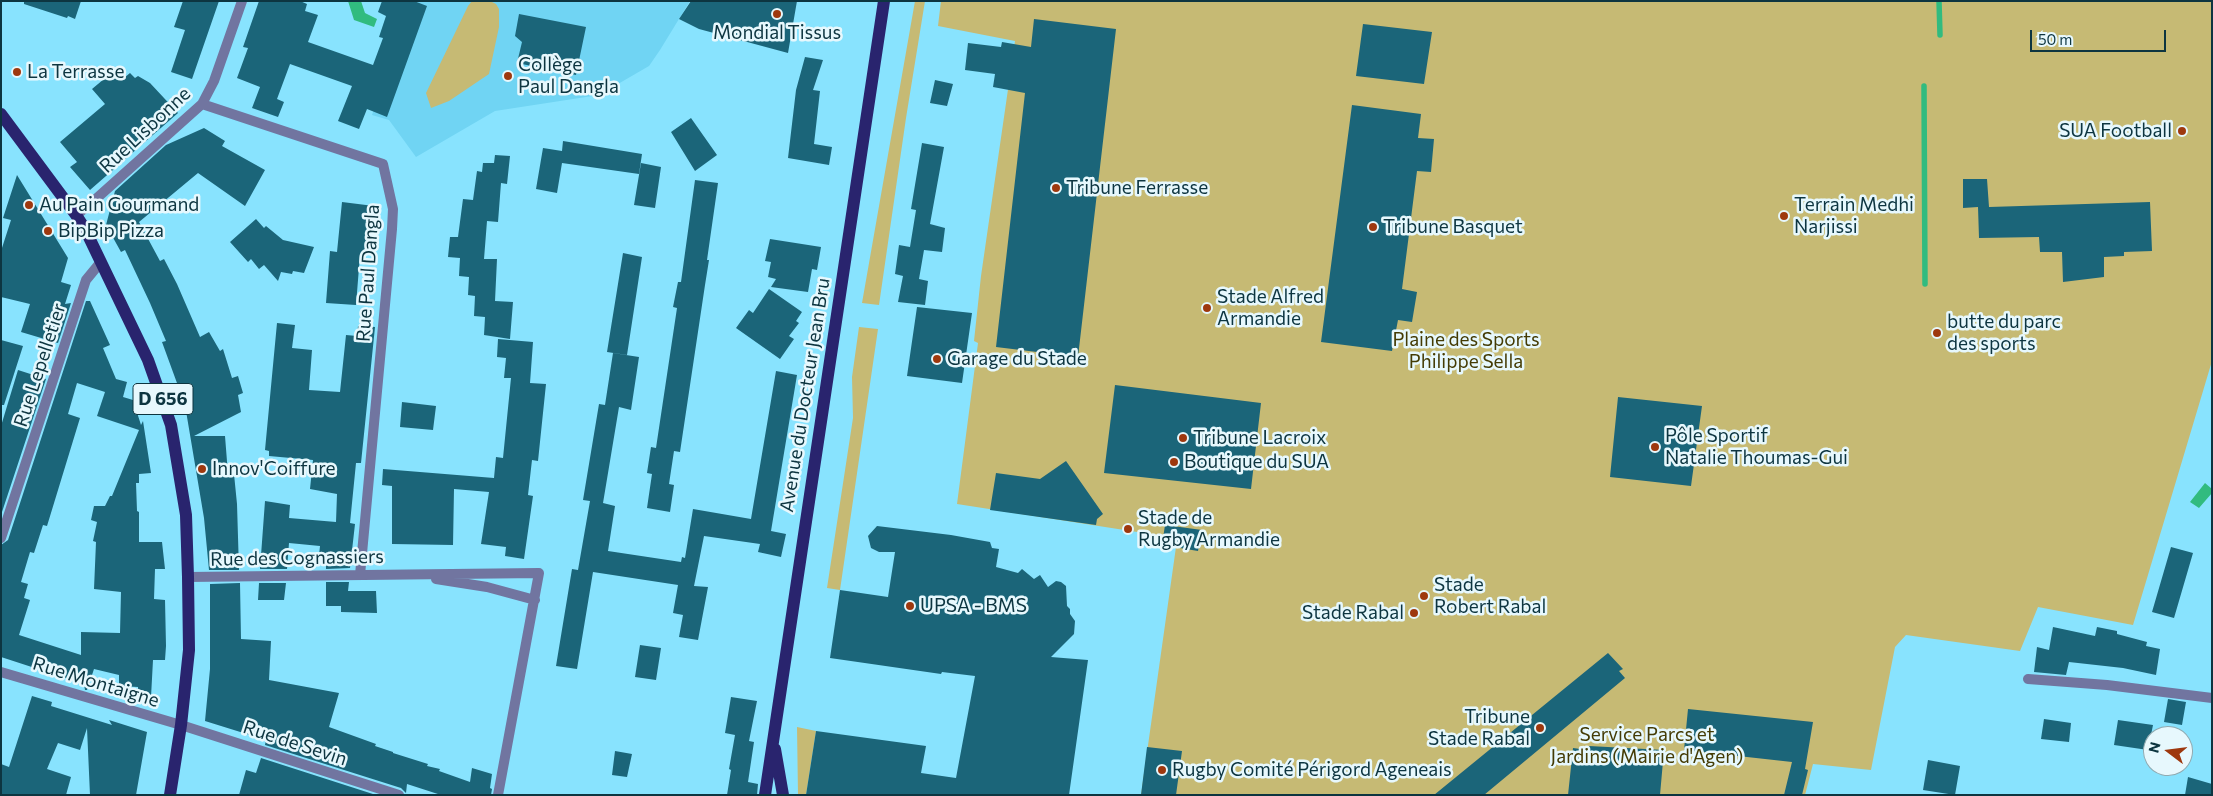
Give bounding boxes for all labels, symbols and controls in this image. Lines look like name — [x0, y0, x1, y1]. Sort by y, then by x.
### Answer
marker: Mondial Tissus — [771, 8, 783, 20]
scale bar — [2033, 20, 2169, 52]
place label: Mondial Tissus — [713, 22, 841, 44]
text: 50 m — [2038, 30, 2072, 48]
place label: Collège Paul Dangla — [518, 54, 619, 98]
place label: La Terrasse — [27, 61, 124, 83]
marker: La Terrasse — [11, 66, 23, 78]
marker: Collège Paul Dangla — [502, 70, 514, 82]
street label: Rue Lisbonne — [95, 82, 195, 178]
place label: SUA Football — [2059, 120, 2172, 142]
marker: SUA Football — [2176, 125, 2188, 137]
place label: Tribune Ferrasse — [1066, 177, 1208, 199]
marker: Tribune Ferrasse — [1050, 182, 1062, 194]
place label: Au Pain Gourmand — [39, 194, 199, 216]
place label: Terrain Medhi Narjissi — [1794, 194, 1914, 238]
marker: Au Pain Gourmand — [23, 199, 35, 211]
street label: Rue Paul Dangla — [352, 204, 384, 342]
marker: Terrain Medhi Narjissi — [1778, 210, 1790, 222]
place label: Tribune Basquet — [1383, 216, 1523, 238]
place label: BipBip Pizza — [58, 220, 164, 242]
marker: Tribune Basquet — [1367, 221, 1379, 233]
marker: BipBip Pizza — [42, 225, 54, 237]
street label: Avenue du Docteur Jean Bru — [775, 276, 835, 514]
place label: Stade Alfred Armandie — [1217, 286, 1324, 330]
street label: Rue Lepelletier — [9, 300, 71, 430]
marker: Stade Alfred Armandie — [1201, 302, 1213, 314]
place label: butte du parc des sports — [1947, 311, 2061, 355]
marker: butte du parc des sports — [1931, 327, 1943, 339]
park label: Plaine des Sports Philippe Sella — [1392, 329, 1540, 373]
place label: Garage du Stade — [947, 348, 1087, 370]
marker: Garage du Stade — [931, 353, 943, 365]
road number: D 656 — [133, 384, 193, 414]
place label: Pôle Sportif Natalie Thoumas-Gui — [1665, 425, 1848, 469]
place label: Tribune Lacroix — [1193, 427, 1326, 449]
marker: Tribune Lacroix — [1177, 432, 1189, 444]
marker: Pôle Sportif Natalie Thoumas-Gui — [1649, 441, 1661, 453]
place label: Boutique du SUA — [1184, 451, 1329, 473]
marker: Boutique du SUA — [1168, 456, 1180, 468]
place label: Innov'Coiffure — [212, 458, 335, 480]
marker: Innov'Coiffure — [196, 463, 208, 475]
place label: Stade de Rugby Armandie — [1138, 507, 1280, 551]
marker: Stade de Rugby Armandie — [1122, 523, 1134, 535]
street label: Rue des Cognassiers — [210, 545, 384, 571]
place label: Stade Robert Rabal — [1434, 574, 1546, 618]
marker: Stade Robert Rabal — [1418, 590, 1430, 602]
place label: UPSA - BMS — [920, 595, 1027, 617]
marker: UPSA - BMS — [904, 600, 916, 612]
place label: Stade Rabal — [1302, 602, 1404, 624]
marker: Stade Rabal — [1408, 607, 1420, 619]
street label: Rue Montaigne — [30, 652, 162, 712]
place label: Tribune Stade Rabal — [1428, 706, 1530, 750]
street label: Rue de Sevin — [240, 715, 350, 771]
marker: Tribune Stade Rabal — [1534, 722, 1546, 734]
park label: Service Parcs et Jardins (Mairie d'Agen) — [1551, 724, 1743, 768]
north arrow — [2143, 726, 2193, 776]
text: N — [2144, 740, 2164, 755]
place label: Rugby Comité Périgord Ageneais — [1172, 759, 1452, 781]
marker: Rugby Comité Périgord Ageneais — [1156, 764, 1168, 776]

